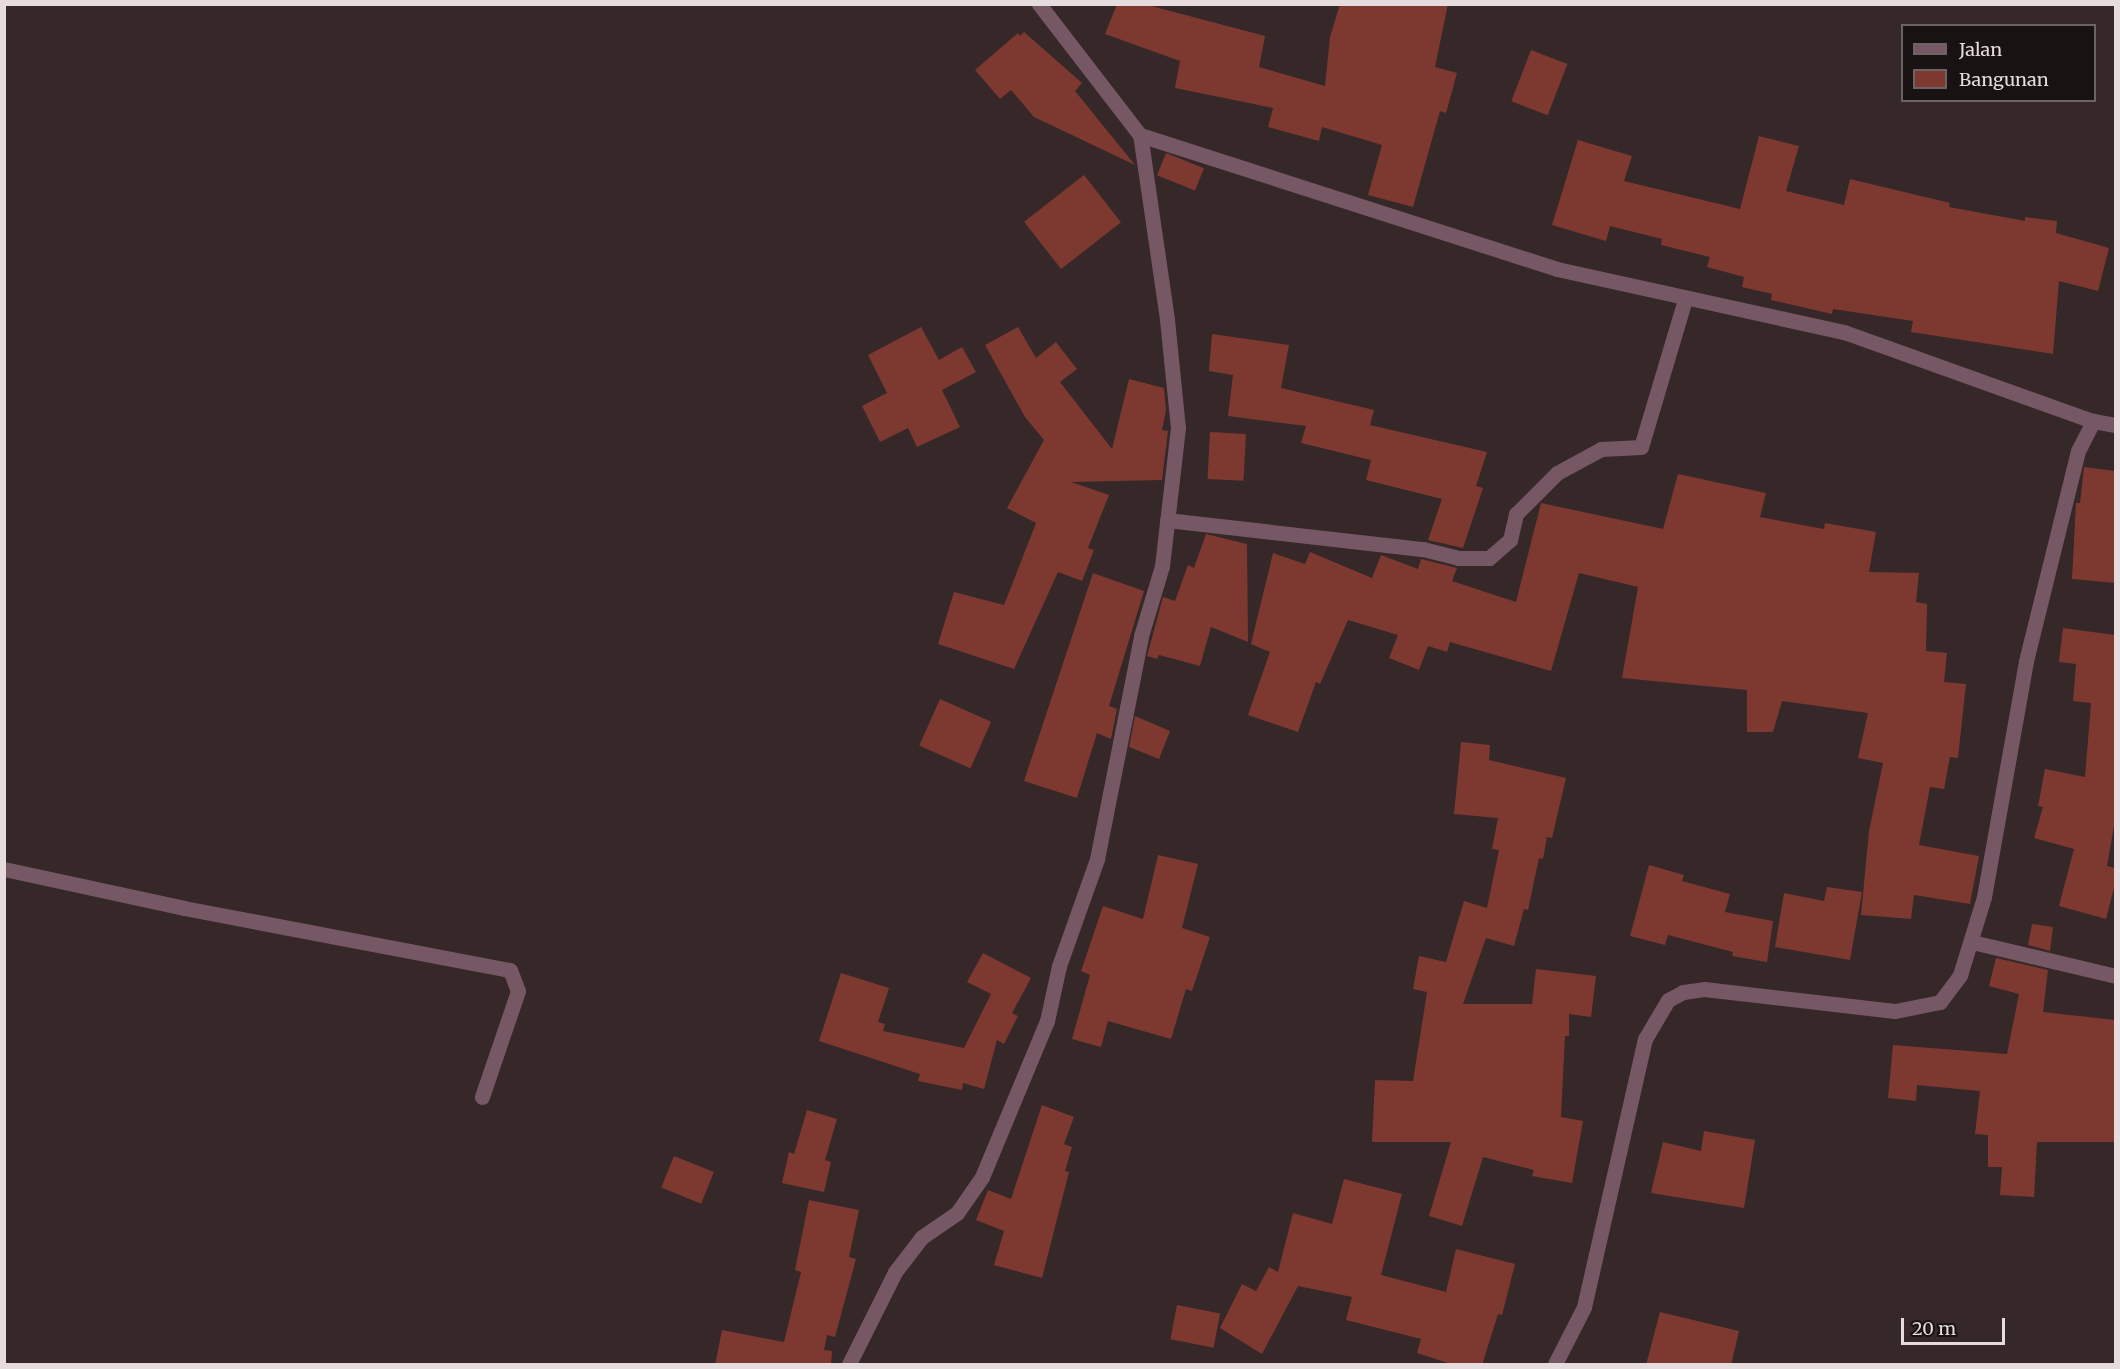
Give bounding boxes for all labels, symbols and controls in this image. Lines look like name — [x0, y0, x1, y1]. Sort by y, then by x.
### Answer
legend — [1901, 24, 2096, 102]
text: Jalan — [1959, 38, 2002, 61]
text: Bangunan — [1959, 68, 2049, 91]
scale bar — [1904, 1306, 2008, 1344]
text: 20 m — [1912, 1317, 1956, 1340]

